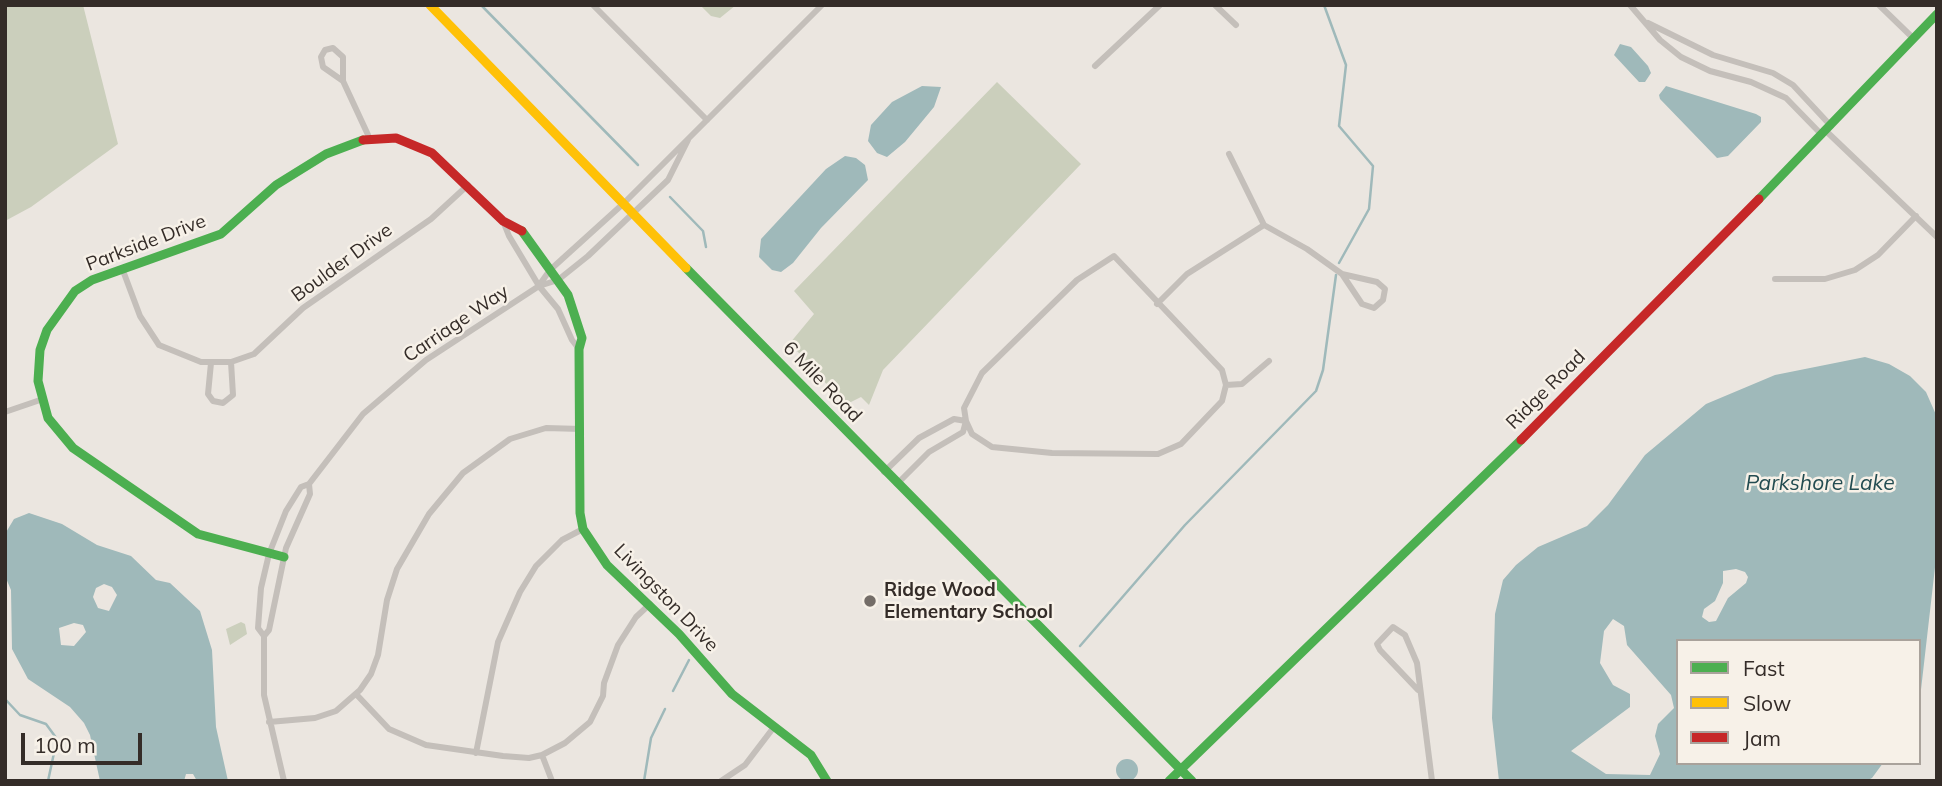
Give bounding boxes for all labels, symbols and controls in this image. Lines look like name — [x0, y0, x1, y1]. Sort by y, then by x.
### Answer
street label: Parkside Drive — [83, 210, 209, 276]
street label: Boulder Drive — [287, 219, 397, 307]
street label: Carriage Way — [399, 280, 513, 368]
street label: 6 Mile Road — [778, 337, 866, 427]
street label: Ridge Road — [1502, 346, 1590, 434]
water label: Parkshore Lake — [1745, 471, 1895, 497]
street label: Livingston Drive — [609, 539, 723, 657]
place label: Ridge Wood Elementary School — [884, 579, 1053, 623]
marker: Ridge Wood Elementary School — [862, 593, 878, 609]
legend — [1676, 639, 1921, 765]
text: Fast — [1743, 655, 1785, 681]
text: Slow — [1743, 690, 1791, 716]
scale bar — [24, 720, 145, 764]
text: Jam — [1743, 725, 1781, 751]
text: 100 m — [34, 732, 96, 758]

